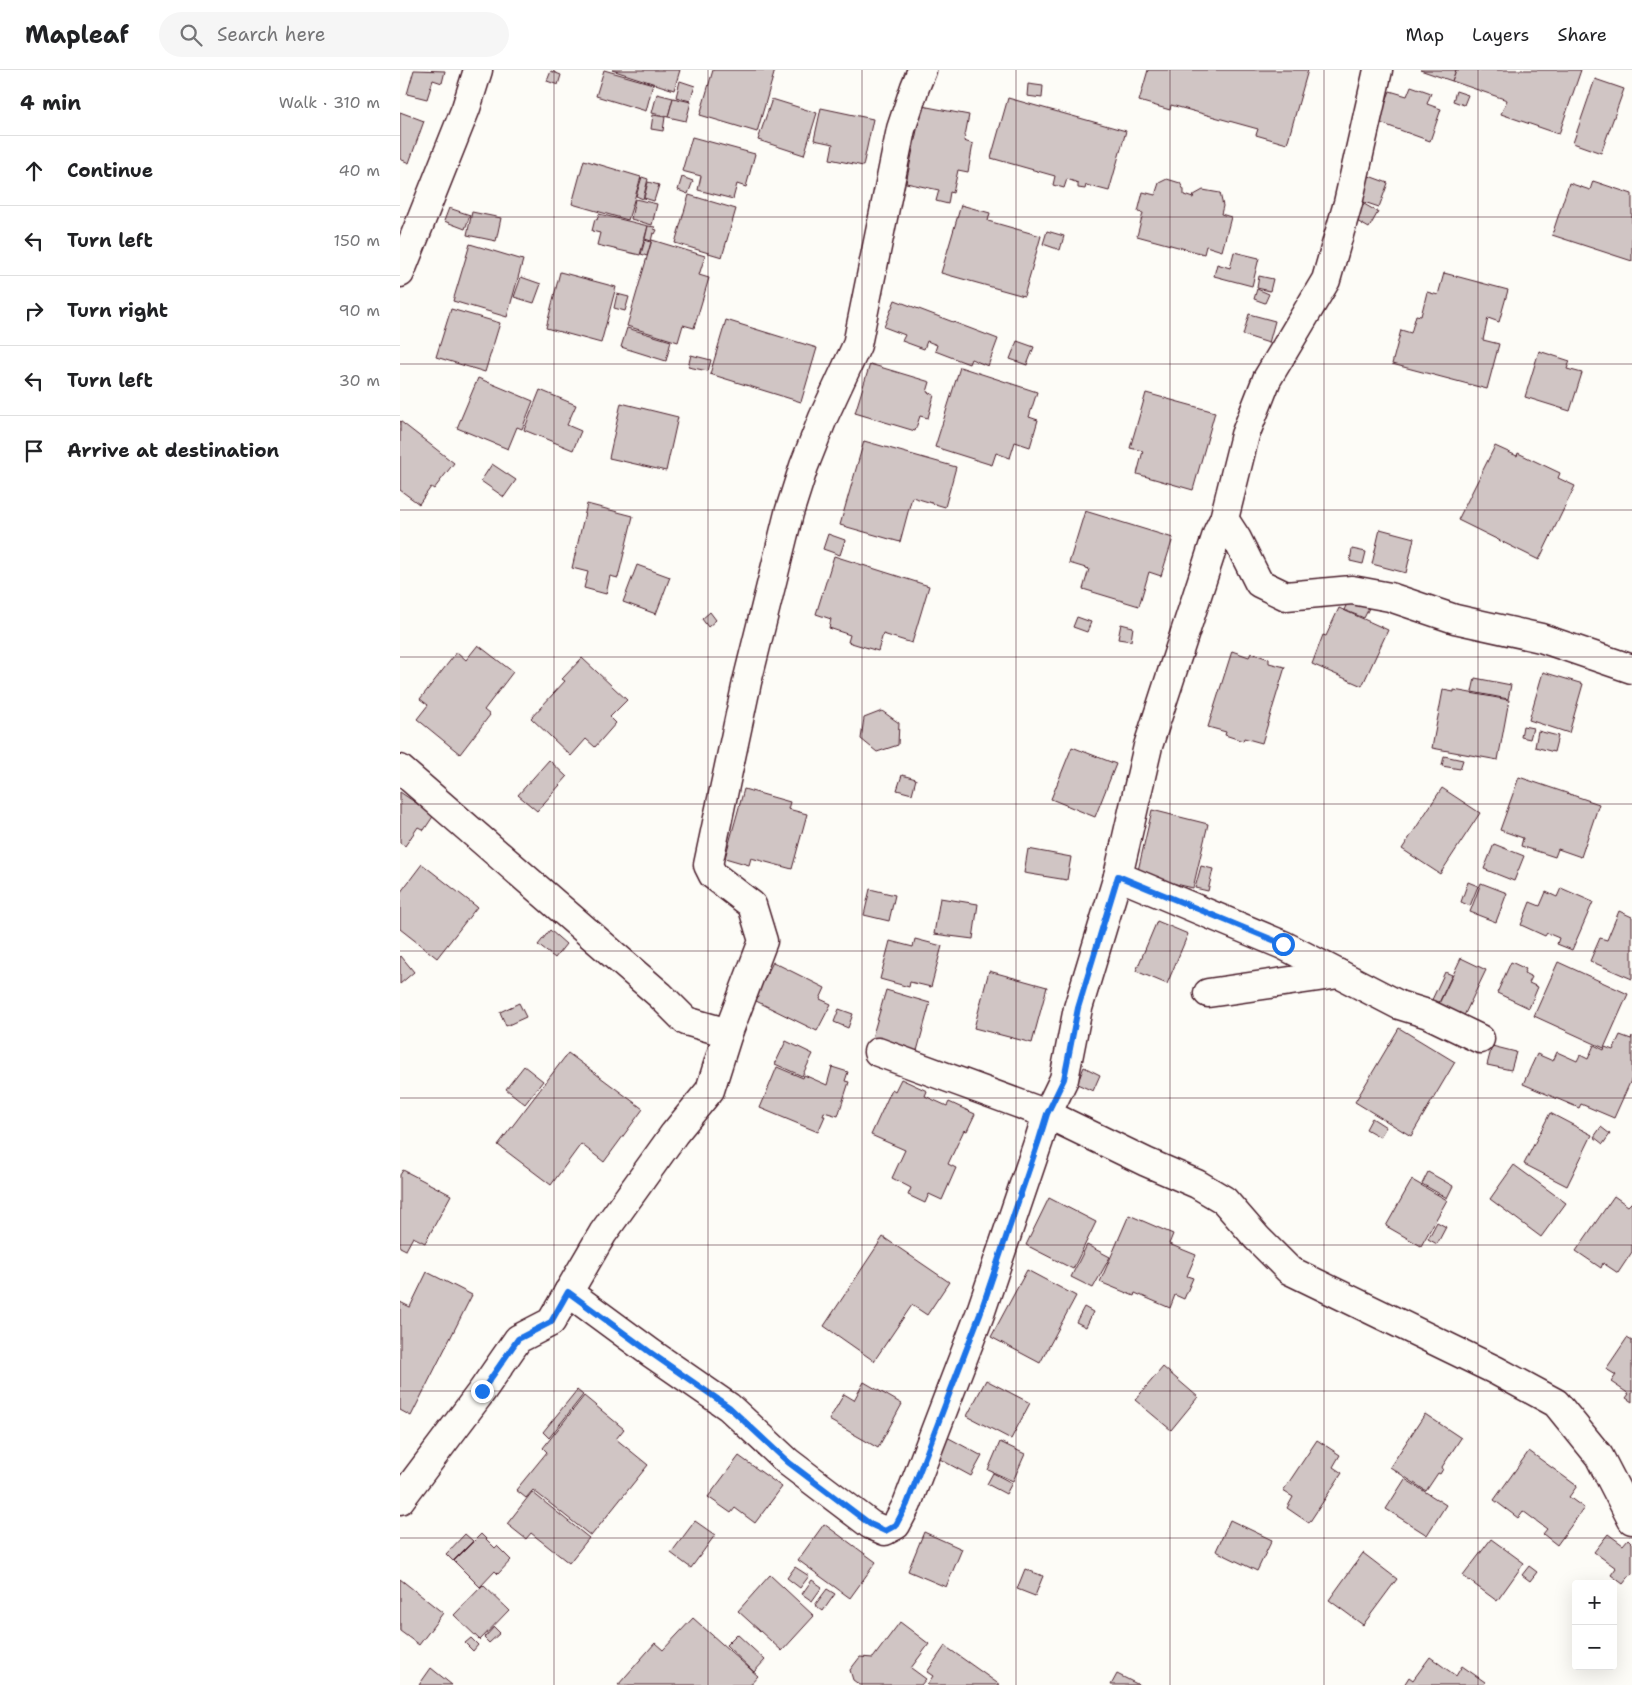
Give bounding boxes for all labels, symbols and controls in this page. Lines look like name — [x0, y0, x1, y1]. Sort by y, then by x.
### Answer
search box — [159, 12, 509, 57]
text: Mapleaf — [25, 19, 129, 51]
icon: search — [177, 21, 205, 49]
text: Search here — [217, 22, 325, 47]
text: Map — [1406, 23, 1444, 47]
text: Layers — [1472, 23, 1529, 47]
text: Share — [1557, 23, 1607, 47]
text: 4 min — [20, 89, 81, 117]
text: Walk · 310 m — [279, 92, 380, 113]
icon: ahead — [20, 157, 48, 185]
text: Continue — [67, 158, 153, 183]
text: 40 m — [338, 160, 380, 181]
icon: left — [20, 227, 48, 255]
text: Turn left — [67, 228, 153, 253]
text: 150 m — [333, 230, 380, 251]
icon: right — [20, 297, 48, 325]
text: Turn right — [67, 298, 168, 323]
text: 90 m — [339, 300, 380, 321]
icon: left — [20, 367, 48, 395]
text: Turn left — [67, 368, 153, 393]
text: 30 m — [339, 370, 380, 391]
icon: arrive — [20, 437, 48, 465]
text: Arrive at destination — [67, 438, 279, 463]
route start — [1272, 933, 1295, 956]
route end — [471, 1380, 494, 1403]
map controls — [1572, 1580, 1617, 1670]
button: + — [1572, 1580, 1617, 1625]
button: − — [1572, 1625, 1617, 1670]

